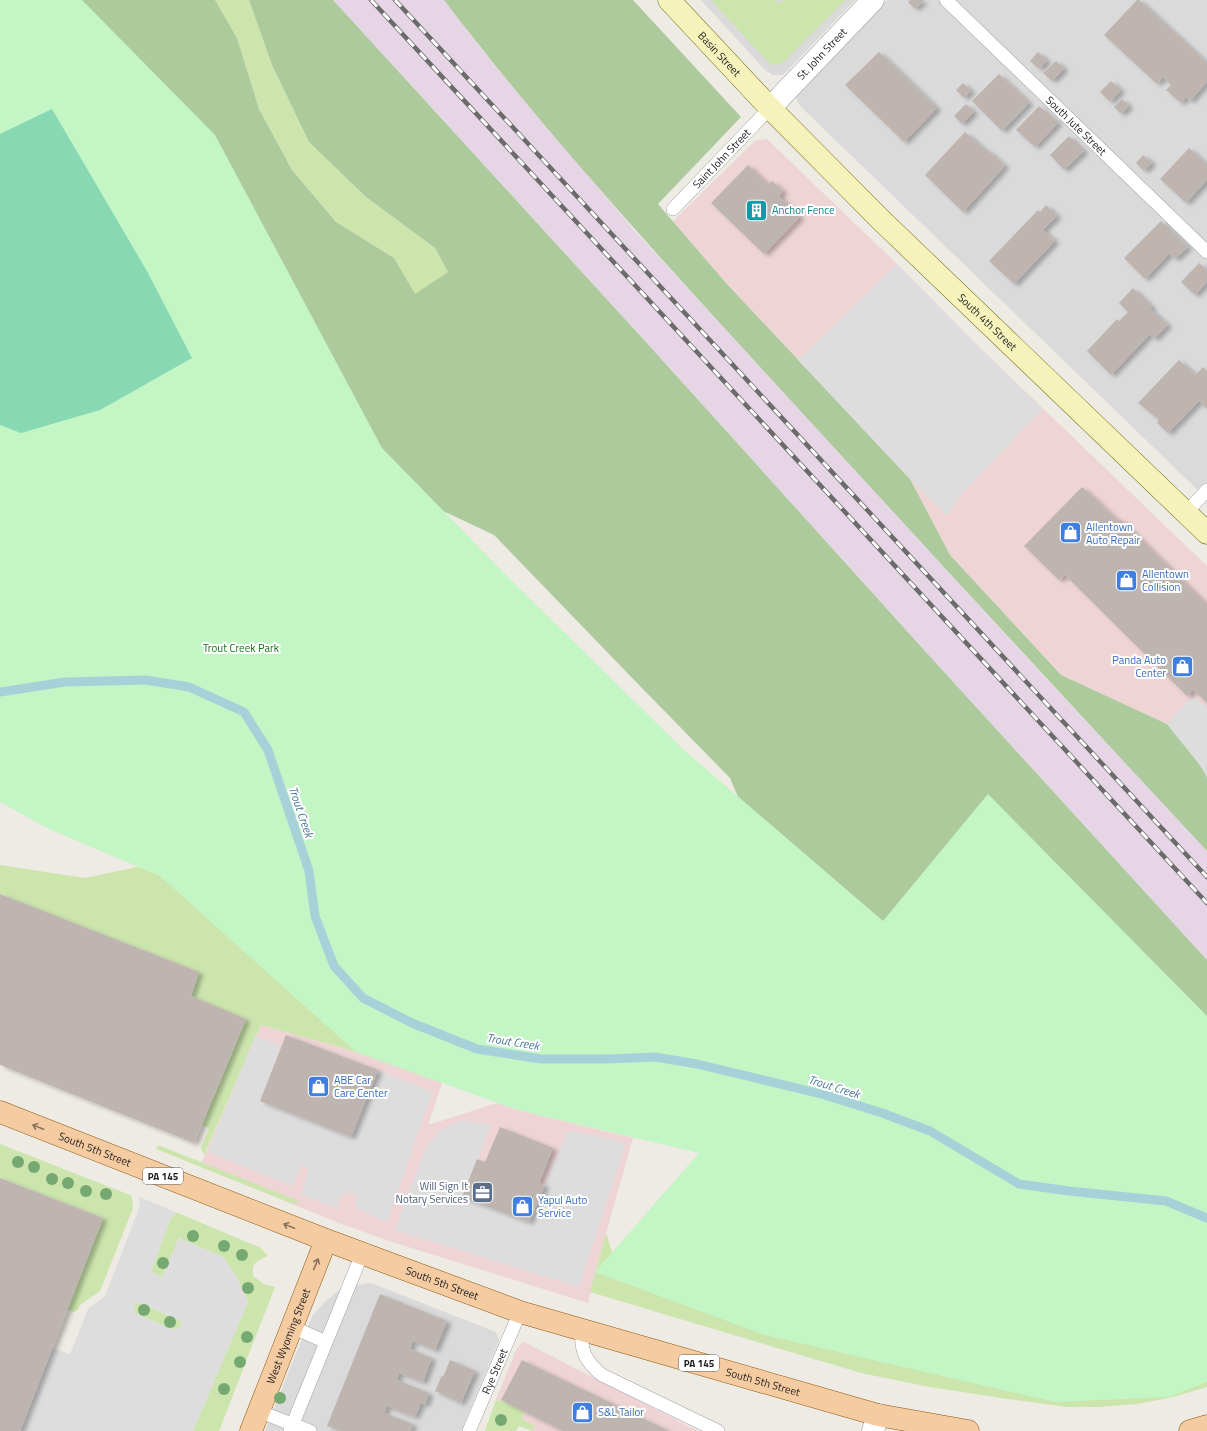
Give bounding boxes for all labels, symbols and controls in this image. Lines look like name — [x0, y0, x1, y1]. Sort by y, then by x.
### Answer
street label: St. John Street — [793, 24, 850, 83]
street label: Basin Street — [694, 28, 745, 80]
street label: South Jute Street — [1042, 92, 1110, 159]
street label: Saint John Street — [689, 125, 754, 192]
building icon: Anchor Fence — [743, 197, 769, 223]
place label: Anchor Fence — [772, 202, 835, 218]
street label: South 4th Street — [954, 290, 1021, 355]
place label: Allentown Auto Repair — [1086, 519, 1140, 548]
shop icon: Allentown Auto Repair — [1058, 520, 1084, 546]
place label: Allentown Collision — [1142, 566, 1189, 595]
shop icon: Allentown Collision — [1113, 567, 1139, 593]
park label: Trout Creek Park — [203, 640, 280, 656]
place label: Panda Auto Center — [1112, 652, 1166, 681]
shop icon: Panda Auto Center — [1169, 653, 1195, 679]
water label: Trout Creek — [284, 784, 320, 842]
water label: Trout Creek — [485, 1028, 542, 1055]
water label: Trout Creek — [806, 1070, 864, 1104]
place label: ABE Car Care Center — [334, 1072, 388, 1101]
shop icon: ABE Car Care Center — [306, 1073, 332, 1099]
one-way arrow — [33, 1122, 45, 1130]
street label: South 5th Street — [56, 1128, 134, 1171]
road number: PA 145 — [143, 1168, 183, 1184]
place label: Will Sign It Notary Services — [396, 1178, 468, 1207]
office icon: Will Sign It Notary Services — [470, 1179, 496, 1205]
place label: Yapul Auto Service — [538, 1192, 588, 1221]
shop icon: Yapul Auto Service — [510, 1193, 536, 1219]
one-way arrow — [284, 1222, 296, 1229]
one-way arrow — [313, 1259, 321, 1271]
street label: South 5th Street — [403, 1262, 481, 1304]
street label: West Wyoming Street — [262, 1286, 314, 1386]
street label: Rye Street — [478, 1346, 512, 1397]
road number: PA 145 — [679, 1355, 719, 1371]
street label: South 5th Street — [724, 1364, 802, 1400]
shop icon: S&L Tailor — [570, 1399, 596, 1425]
place label: S&L Tailor — [598, 1404, 644, 1420]

